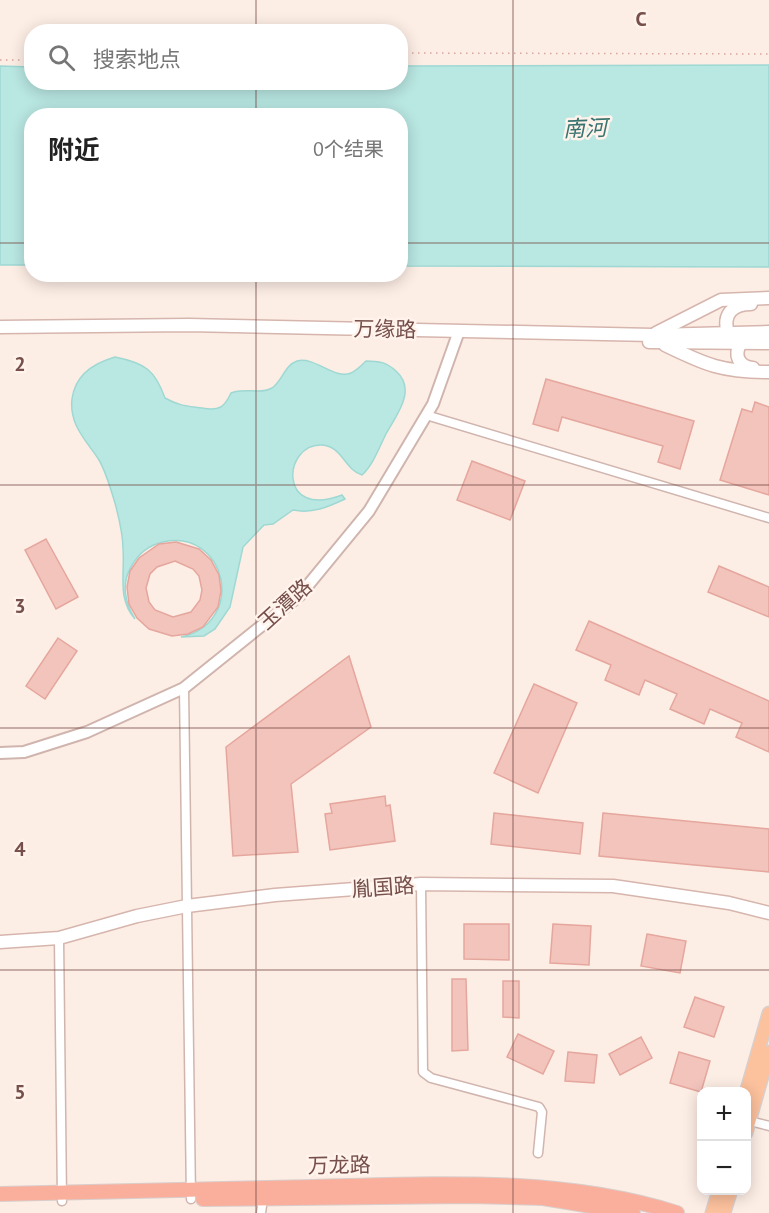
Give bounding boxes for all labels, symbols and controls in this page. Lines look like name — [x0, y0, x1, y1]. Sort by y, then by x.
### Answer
text: C — [635, 6, 647, 32]
search box — [24, 24, 408, 90]
icon: search — [45, 41, 78, 74]
text: 搜索地点 — [93, 45, 181, 73]
water label: 南河 — [563, 113, 611, 143]
text: 附近 — [48, 133, 100, 166]
text: 0个结果 — [313, 136, 384, 162]
street label: 万缘路 — [353, 315, 417, 343]
text: 2 — [14, 351, 26, 377]
street label: 玉潭路 — [253, 573, 317, 635]
text: 3 — [14, 593, 26, 619]
text: 4 — [14, 836, 26, 862]
street label: 胤国路 — [351, 871, 415, 903]
text: 5 — [14, 1079, 26, 1105]
map controls — [697, 1087, 751, 1195]
button: + — [697, 1087, 751, 1141]
button: − — [697, 1141, 751, 1195]
street label: 万龙路 — [307, 1151, 371, 1179]

